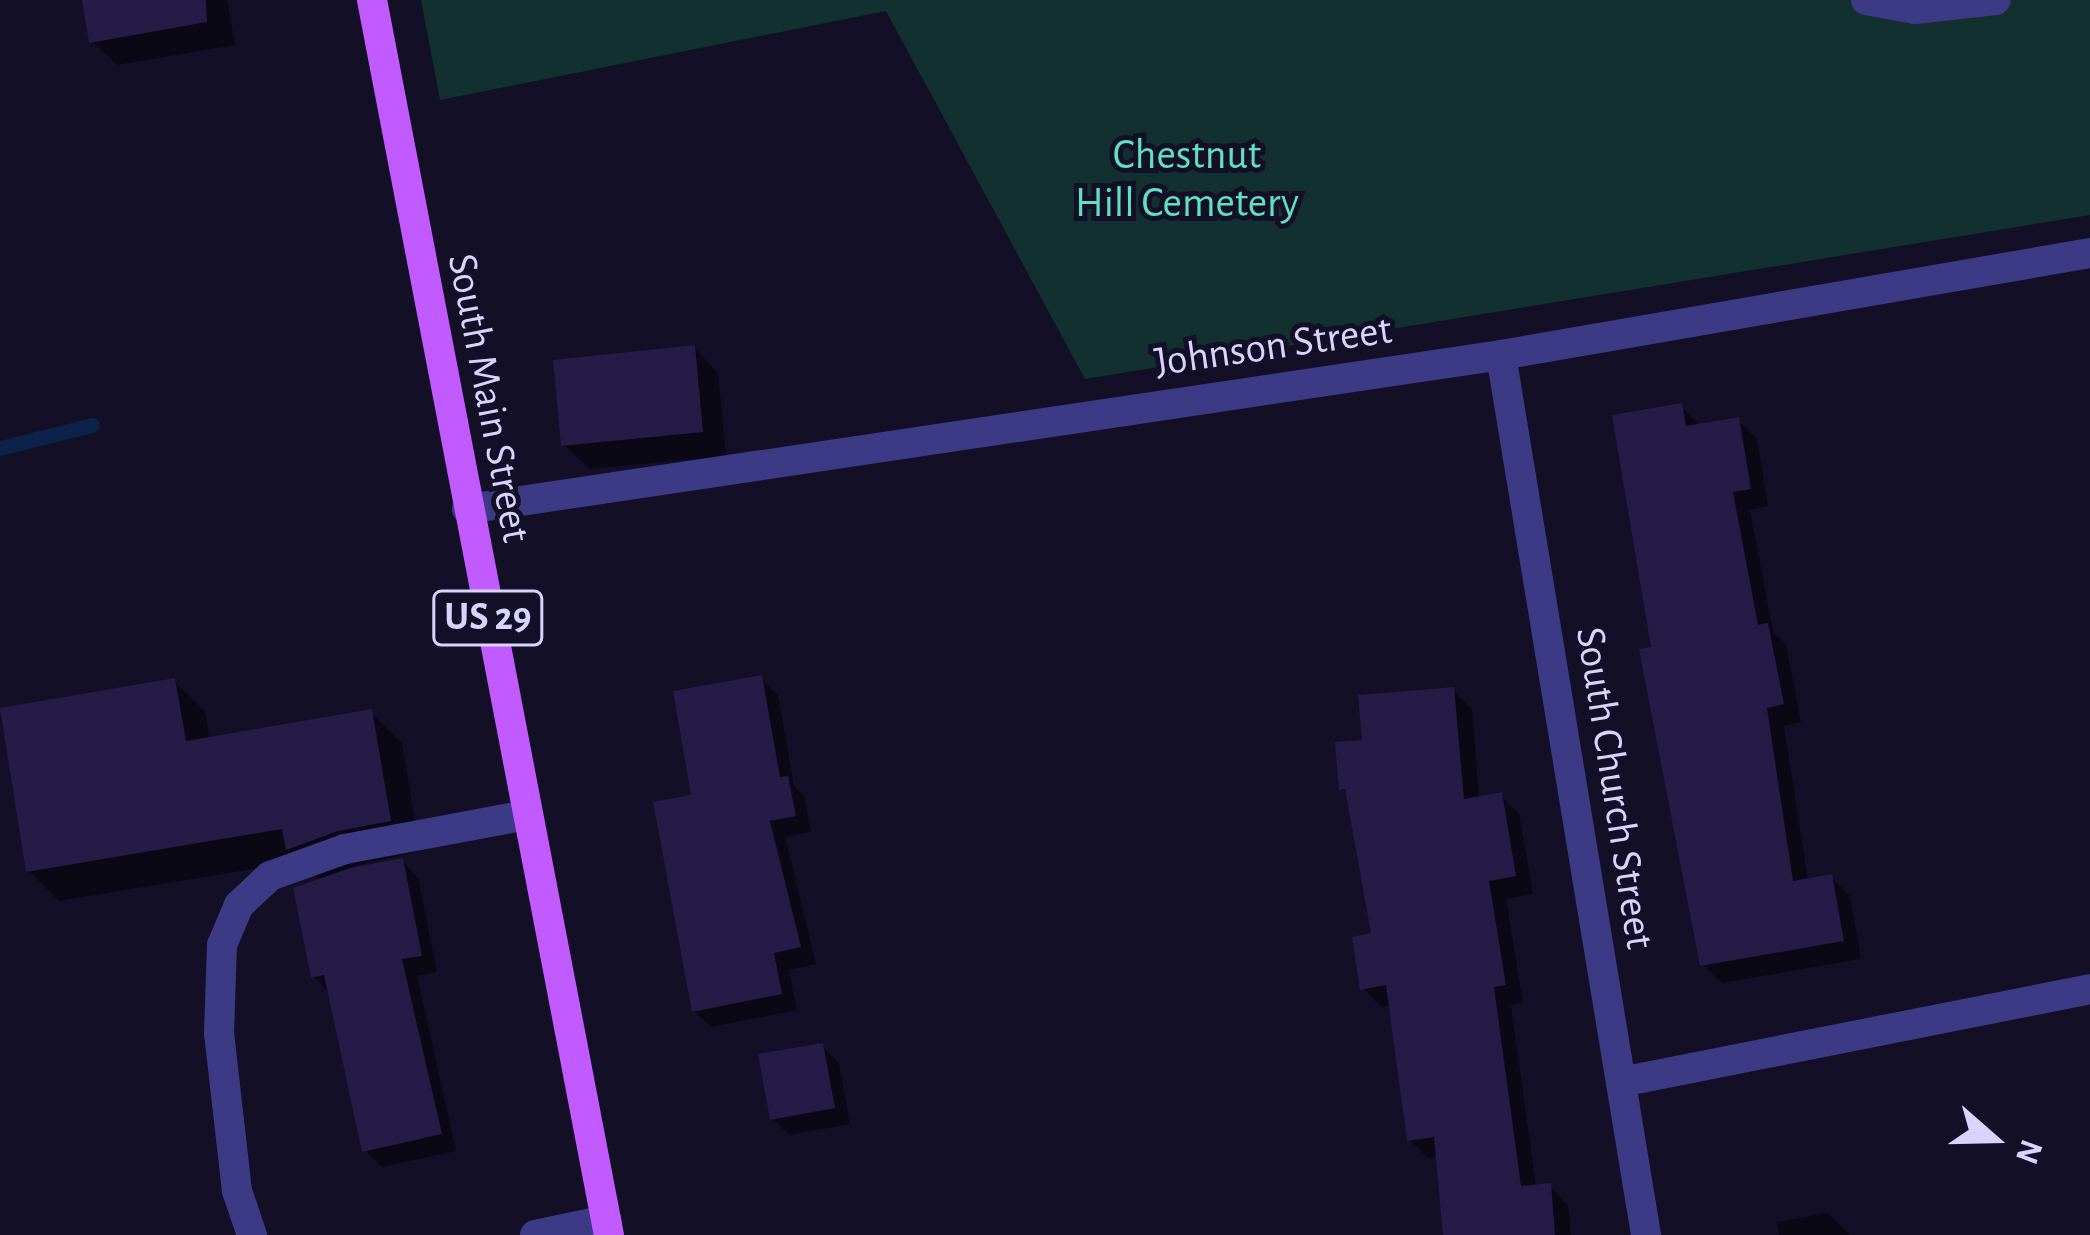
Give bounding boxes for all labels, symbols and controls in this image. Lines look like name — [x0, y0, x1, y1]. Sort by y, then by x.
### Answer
park label: Chestnut Hill Cemetery — [1075, 130, 1299, 228]
street label: South Main Street — [436, 249, 542, 547]
street label: Johnson Street — [1151, 304, 1395, 388]
road number: US 29 — [431, 585, 545, 651]
street label: South Church Street — [1565, 623, 1665, 953]
north arrow — [1934, 1079, 2054, 1199]
text: N — [2009, 1135, 2048, 1168]

